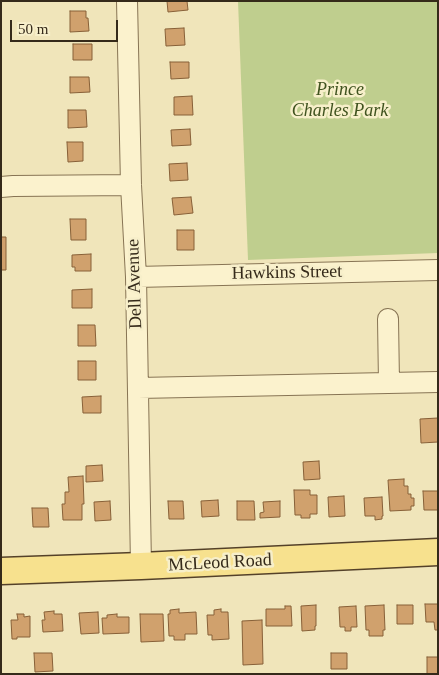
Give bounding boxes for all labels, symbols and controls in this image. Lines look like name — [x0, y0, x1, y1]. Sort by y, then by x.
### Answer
scale bar — [12, 10, 120, 42]
text: 50 m — [18, 21, 48, 37]
park label: Prince Charles Park — [292, 79, 388, 122]
street label: Dell Avenue — [123, 239, 147, 329]
street label: Hawkins Street — [232, 261, 342, 285]
street label: McLeod Road — [168, 550, 272, 576]

